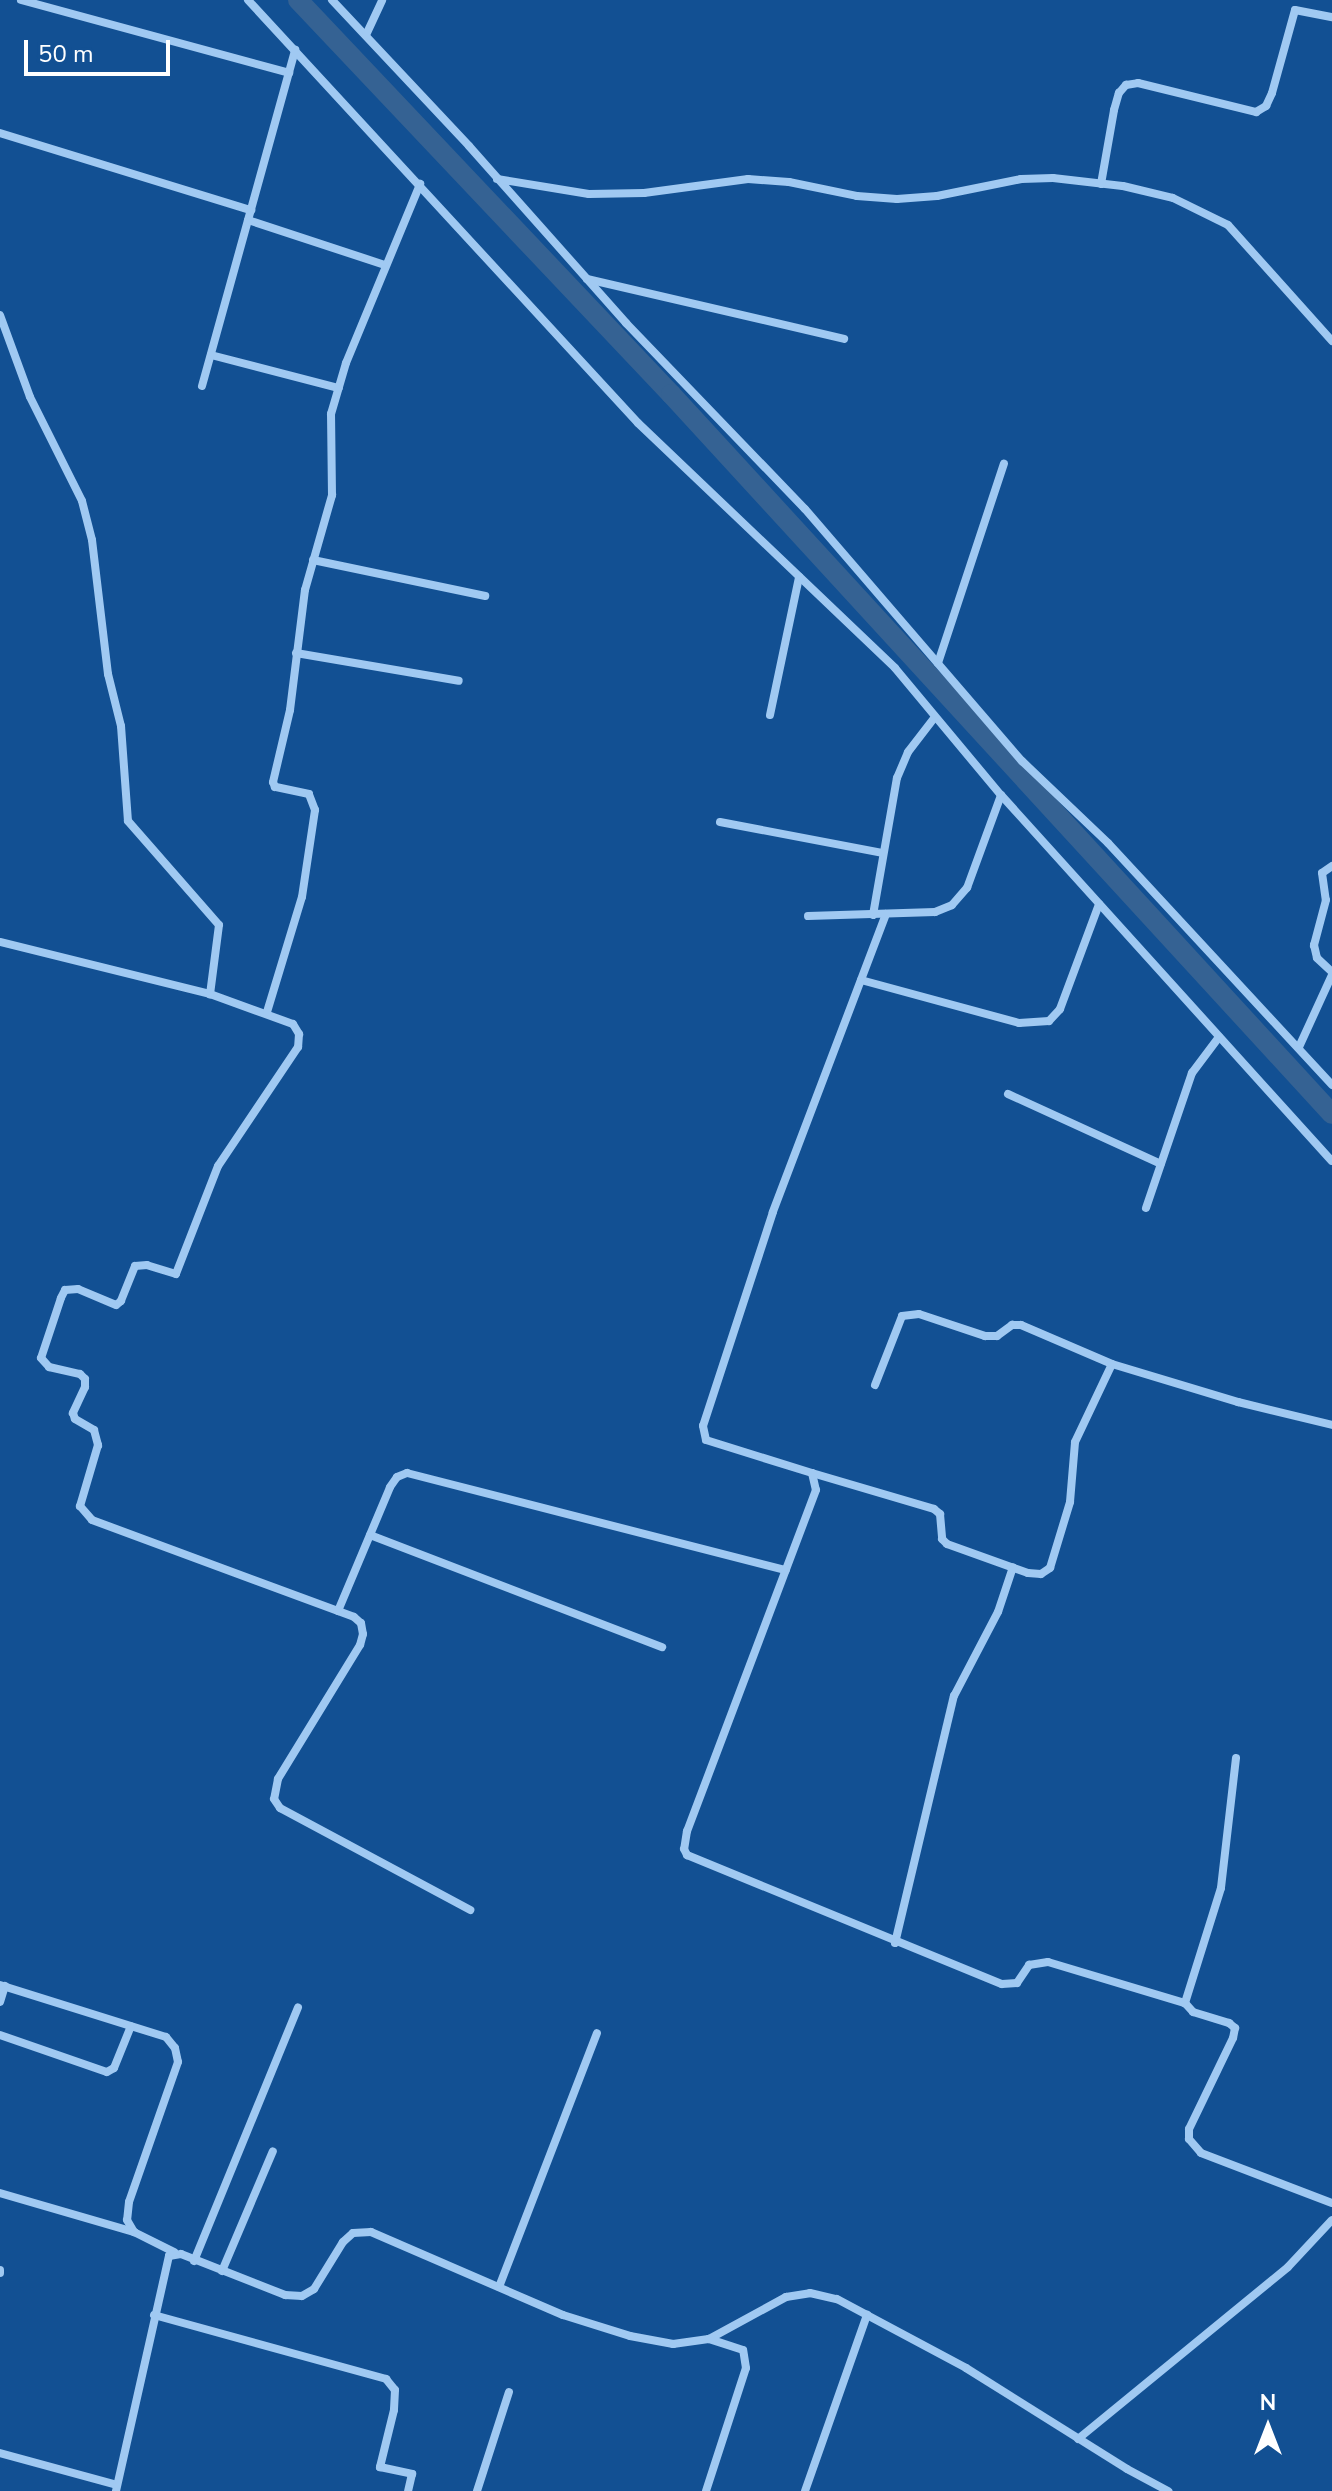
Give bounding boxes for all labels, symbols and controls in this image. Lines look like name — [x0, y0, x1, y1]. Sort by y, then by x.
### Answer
scale bar — [28, 24, 174, 74]
text: 50 m — [38, 38, 94, 70]
north arrow — [1228, 2387, 1308, 2467]
text: N — [1260, 2388, 1276, 2418]

